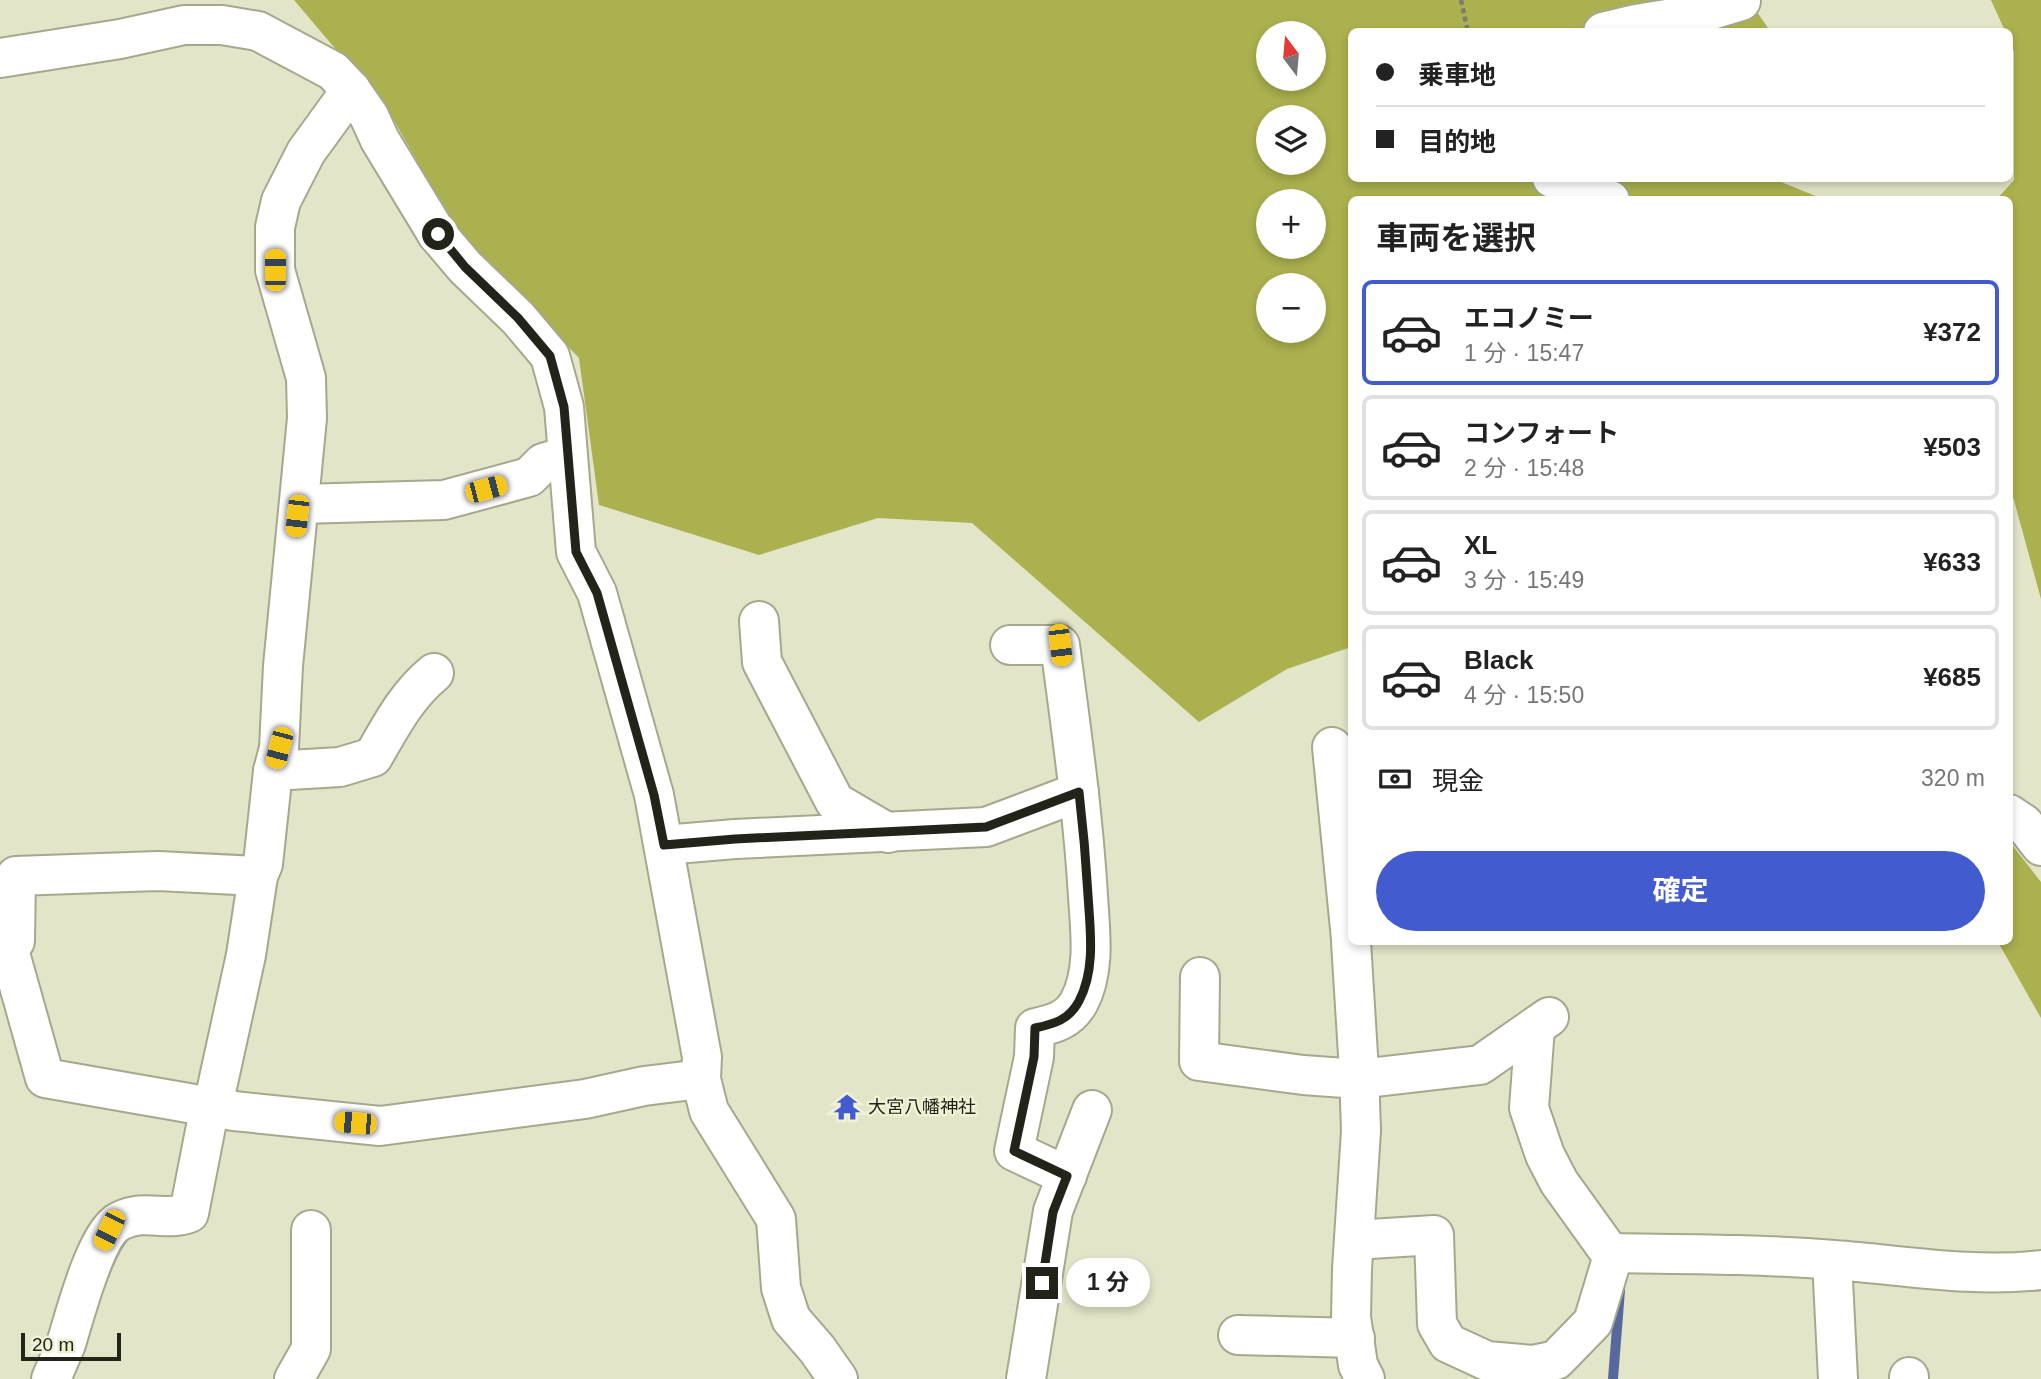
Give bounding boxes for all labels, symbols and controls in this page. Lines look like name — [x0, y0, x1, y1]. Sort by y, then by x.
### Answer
north arrow — [1256, 21, 1326, 91]
map controls — [1256, 21, 1326, 343]
text: 乗車地 — [1418, 60, 1496, 90]
button: layers — [1256, 105, 1326, 175]
text: 目的地 — [1418, 127, 1496, 157]
button: + — [1256, 189, 1326, 259]
route start — [422, 218, 454, 250]
text: 車両を選択 — [1376, 220, 1536, 256]
car — [265, 249, 286, 291]
button: − — [1256, 273, 1326, 343]
icon: car — [1380, 301, 1443, 364]
text: エコノミー — [1464, 303, 1594, 333]
text: ¥372 — [1923, 317, 1981, 347]
text: 1 分 · 15:47 — [1464, 340, 1584, 366]
icon: car — [1380, 416, 1443, 479]
text: コンフォート — [1464, 418, 1619, 448]
text: ¥503 — [1923, 432, 1981, 462]
text: 2 分 · 15:48 — [1464, 455, 1584, 481]
car — [463, 473, 510, 505]
car — [285, 494, 310, 538]
text: XL — [1464, 530, 1497, 560]
icon: car — [1380, 531, 1443, 594]
text: ¥633 — [1923, 547, 1981, 577]
text: 3 分 · 15:49 — [1464, 567, 1584, 593]
car — [1048, 623, 1073, 667]
text: Black — [1464, 645, 1533, 675]
icon: car — [1380, 646, 1443, 709]
text: ¥685 — [1923, 662, 1981, 692]
text: 4 分 · 15:50 — [1464, 682, 1584, 708]
car — [264, 725, 295, 771]
icon: cash — [1376, 760, 1414, 798]
text: 320 m — [1921, 765, 1985, 791]
text: 現金 — [1432, 766, 1484, 796]
button: 確定 — [1376, 851, 1985, 931]
temple icon: 大宮八幡神社 — [832, 1092, 862, 1122]
place label: 大宮八幡神社 — [868, 1097, 976, 1117]
car — [334, 1111, 377, 1135]
car — [91, 1207, 128, 1253]
callout: 1 分 — [1066, 1258, 1150, 1308]
route end — [1026, 1267, 1058, 1299]
text: 1 分 — [1087, 1269, 1129, 1295]
scale bar — [21, 1330, 121, 1362]
text: 20 m — [32, 1334, 74, 1355]

